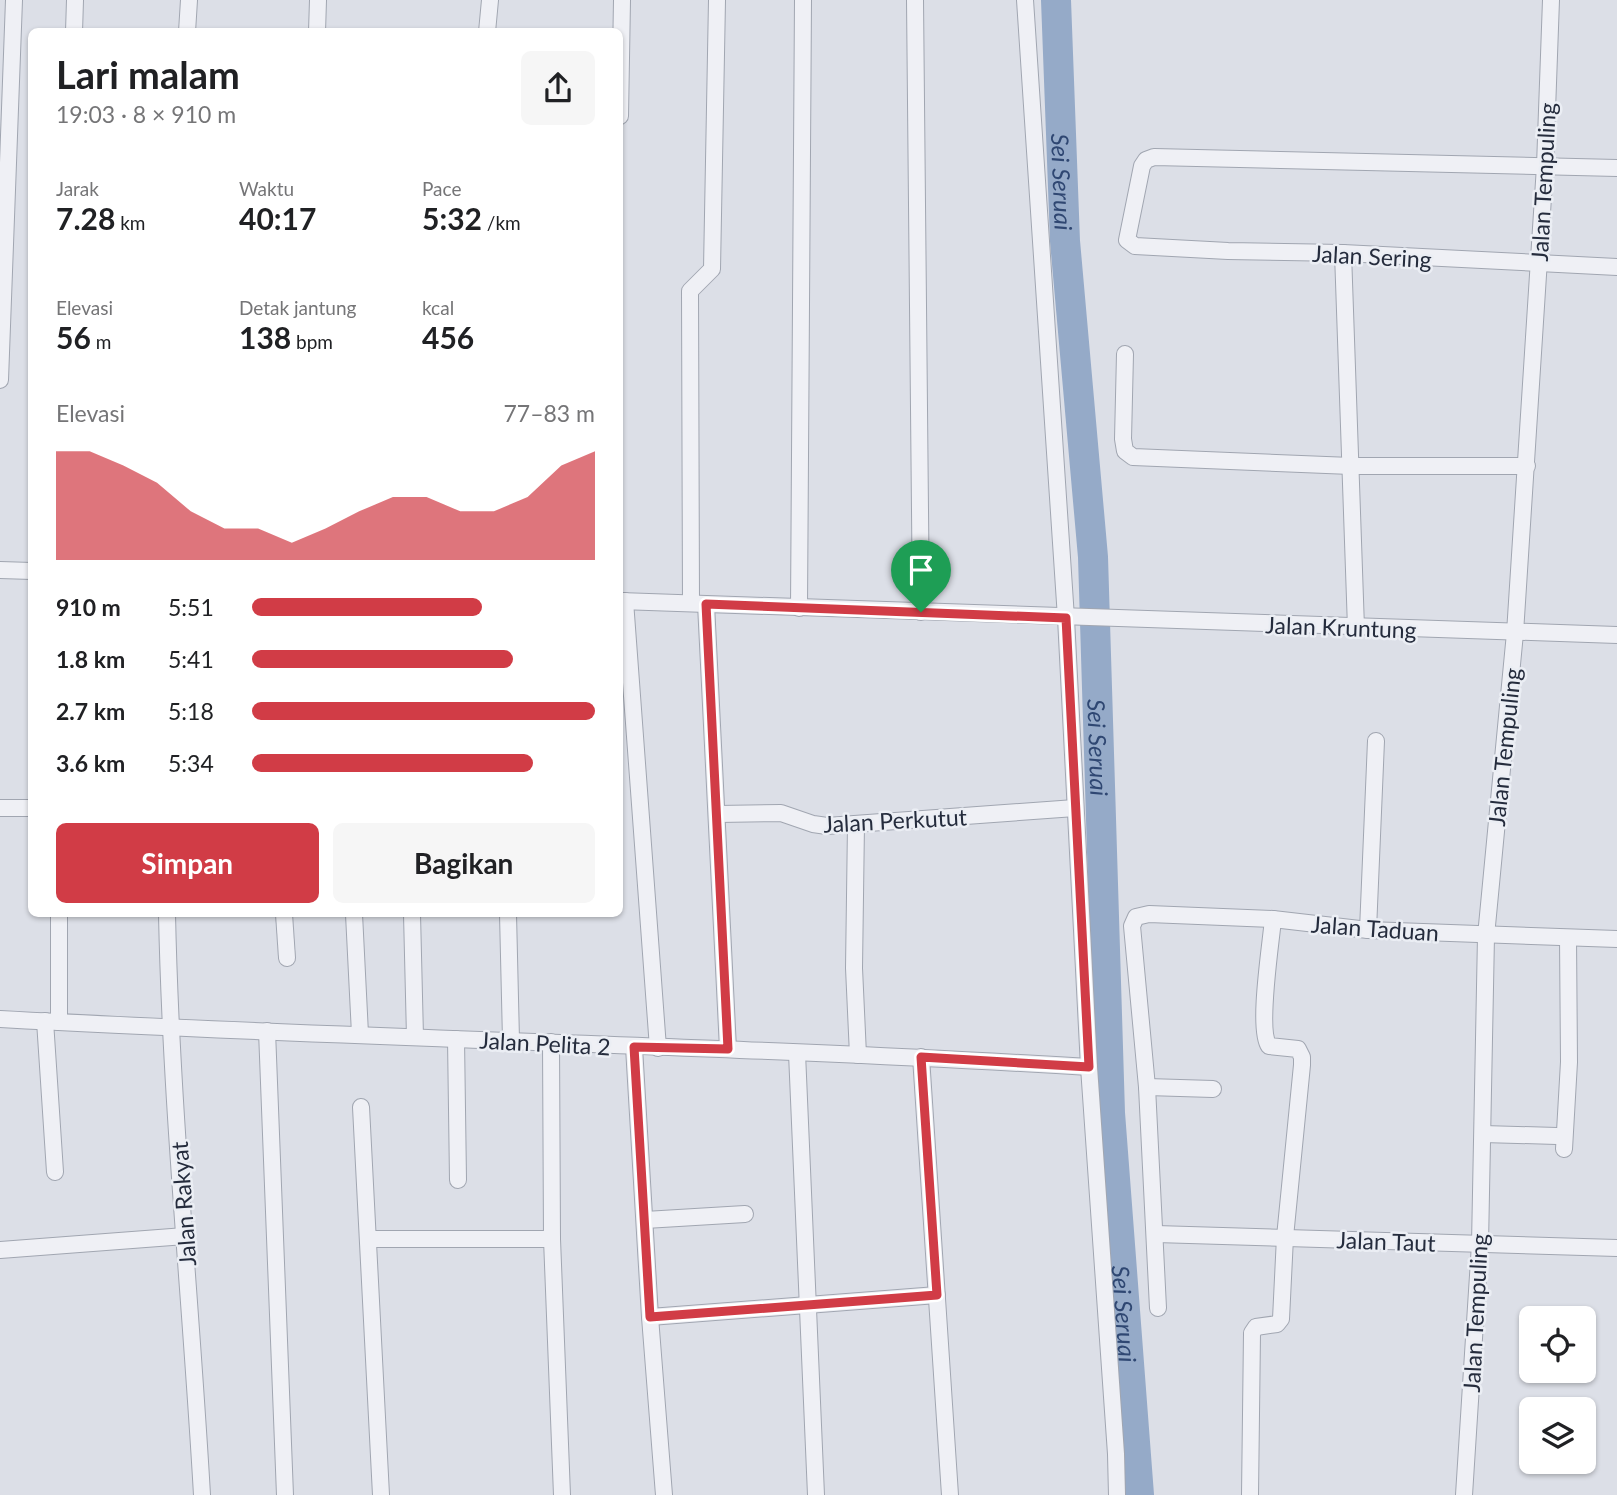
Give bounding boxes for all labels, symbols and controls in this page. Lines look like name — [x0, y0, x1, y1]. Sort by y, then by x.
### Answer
text: Lari malam — [56, 51, 240, 97]
button: share — [521, 51, 595, 125]
text: 19:03 · 8 × 910 m — [56, 100, 236, 128]
street label: Jalan Tempuling — [1525, 102, 1561, 262]
water label: Sei Seruai — [1046, 133, 1079, 231]
text: Jarak — [56, 177, 99, 200]
text: Waktu — [239, 177, 294, 200]
text: Pace — [422, 177, 461, 200]
text: 7.28 — [56, 200, 115, 236]
text: 40:17 — [239, 200, 316, 236]
text: 5:32 — [422, 200, 482, 236]
text: km — [115, 211, 145, 234]
text: /km — [482, 211, 521, 234]
street label: Jalan Sering — [1312, 239, 1432, 273]
text: Elevasi — [56, 296, 113, 319]
text: Detak jantung — [239, 296, 356, 319]
text: kcal — [422, 296, 454, 319]
text: 56 — [56, 319, 91, 355]
text: 138 — [239, 319, 291, 355]
text: 456 — [422, 319, 474, 355]
text: m — [91, 330, 111, 353]
text: bpm — [291, 330, 333, 353]
text: Elevasi — [56, 399, 125, 427]
text: 77–83 m — [503, 399, 595, 427]
pin — [891, 540, 951, 612]
icon: arrive — [902, 551, 940, 589]
text: 910 m — [56, 593, 121, 621]
text: 5:51 — [168, 593, 214, 621]
street label: Jalan Kruntung — [1265, 610, 1417, 644]
text: 1.8 km — [56, 645, 125, 673]
text: 5:41 — [168, 645, 214, 673]
street label: Jalan Tempuling — [1482, 666, 1526, 827]
text: 2.7 km — [56, 697, 125, 725]
text: 5:18 — [168, 697, 214, 725]
water label: Sei Seruai — [1083, 699, 1115, 797]
text: 3.6 km — [56, 749, 125, 777]
text: 5:34 — [168, 749, 214, 777]
street label: Jalan Perkutut — [822, 802, 968, 838]
button: Simpan — [56, 823, 319, 903]
button: Bagikan — [333, 823, 595, 903]
street label: Jalan Taduan — [1310, 910, 1440, 946]
street label: Jalan Pelita 2 — [479, 1026, 611, 1060]
street label: Jalan Rakyat — [165, 1140, 201, 1267]
street label: Jalan Taut — [1336, 1225, 1437, 1257]
street label: Jalan Tempuling — [1457, 1233, 1493, 1393]
water label: Sei Seruai — [1107, 1264, 1143, 1364]
map controls — [1519, 1306, 1596, 1474]
button: locate — [1519, 1306, 1596, 1383]
button: layers — [1519, 1397, 1596, 1474]

